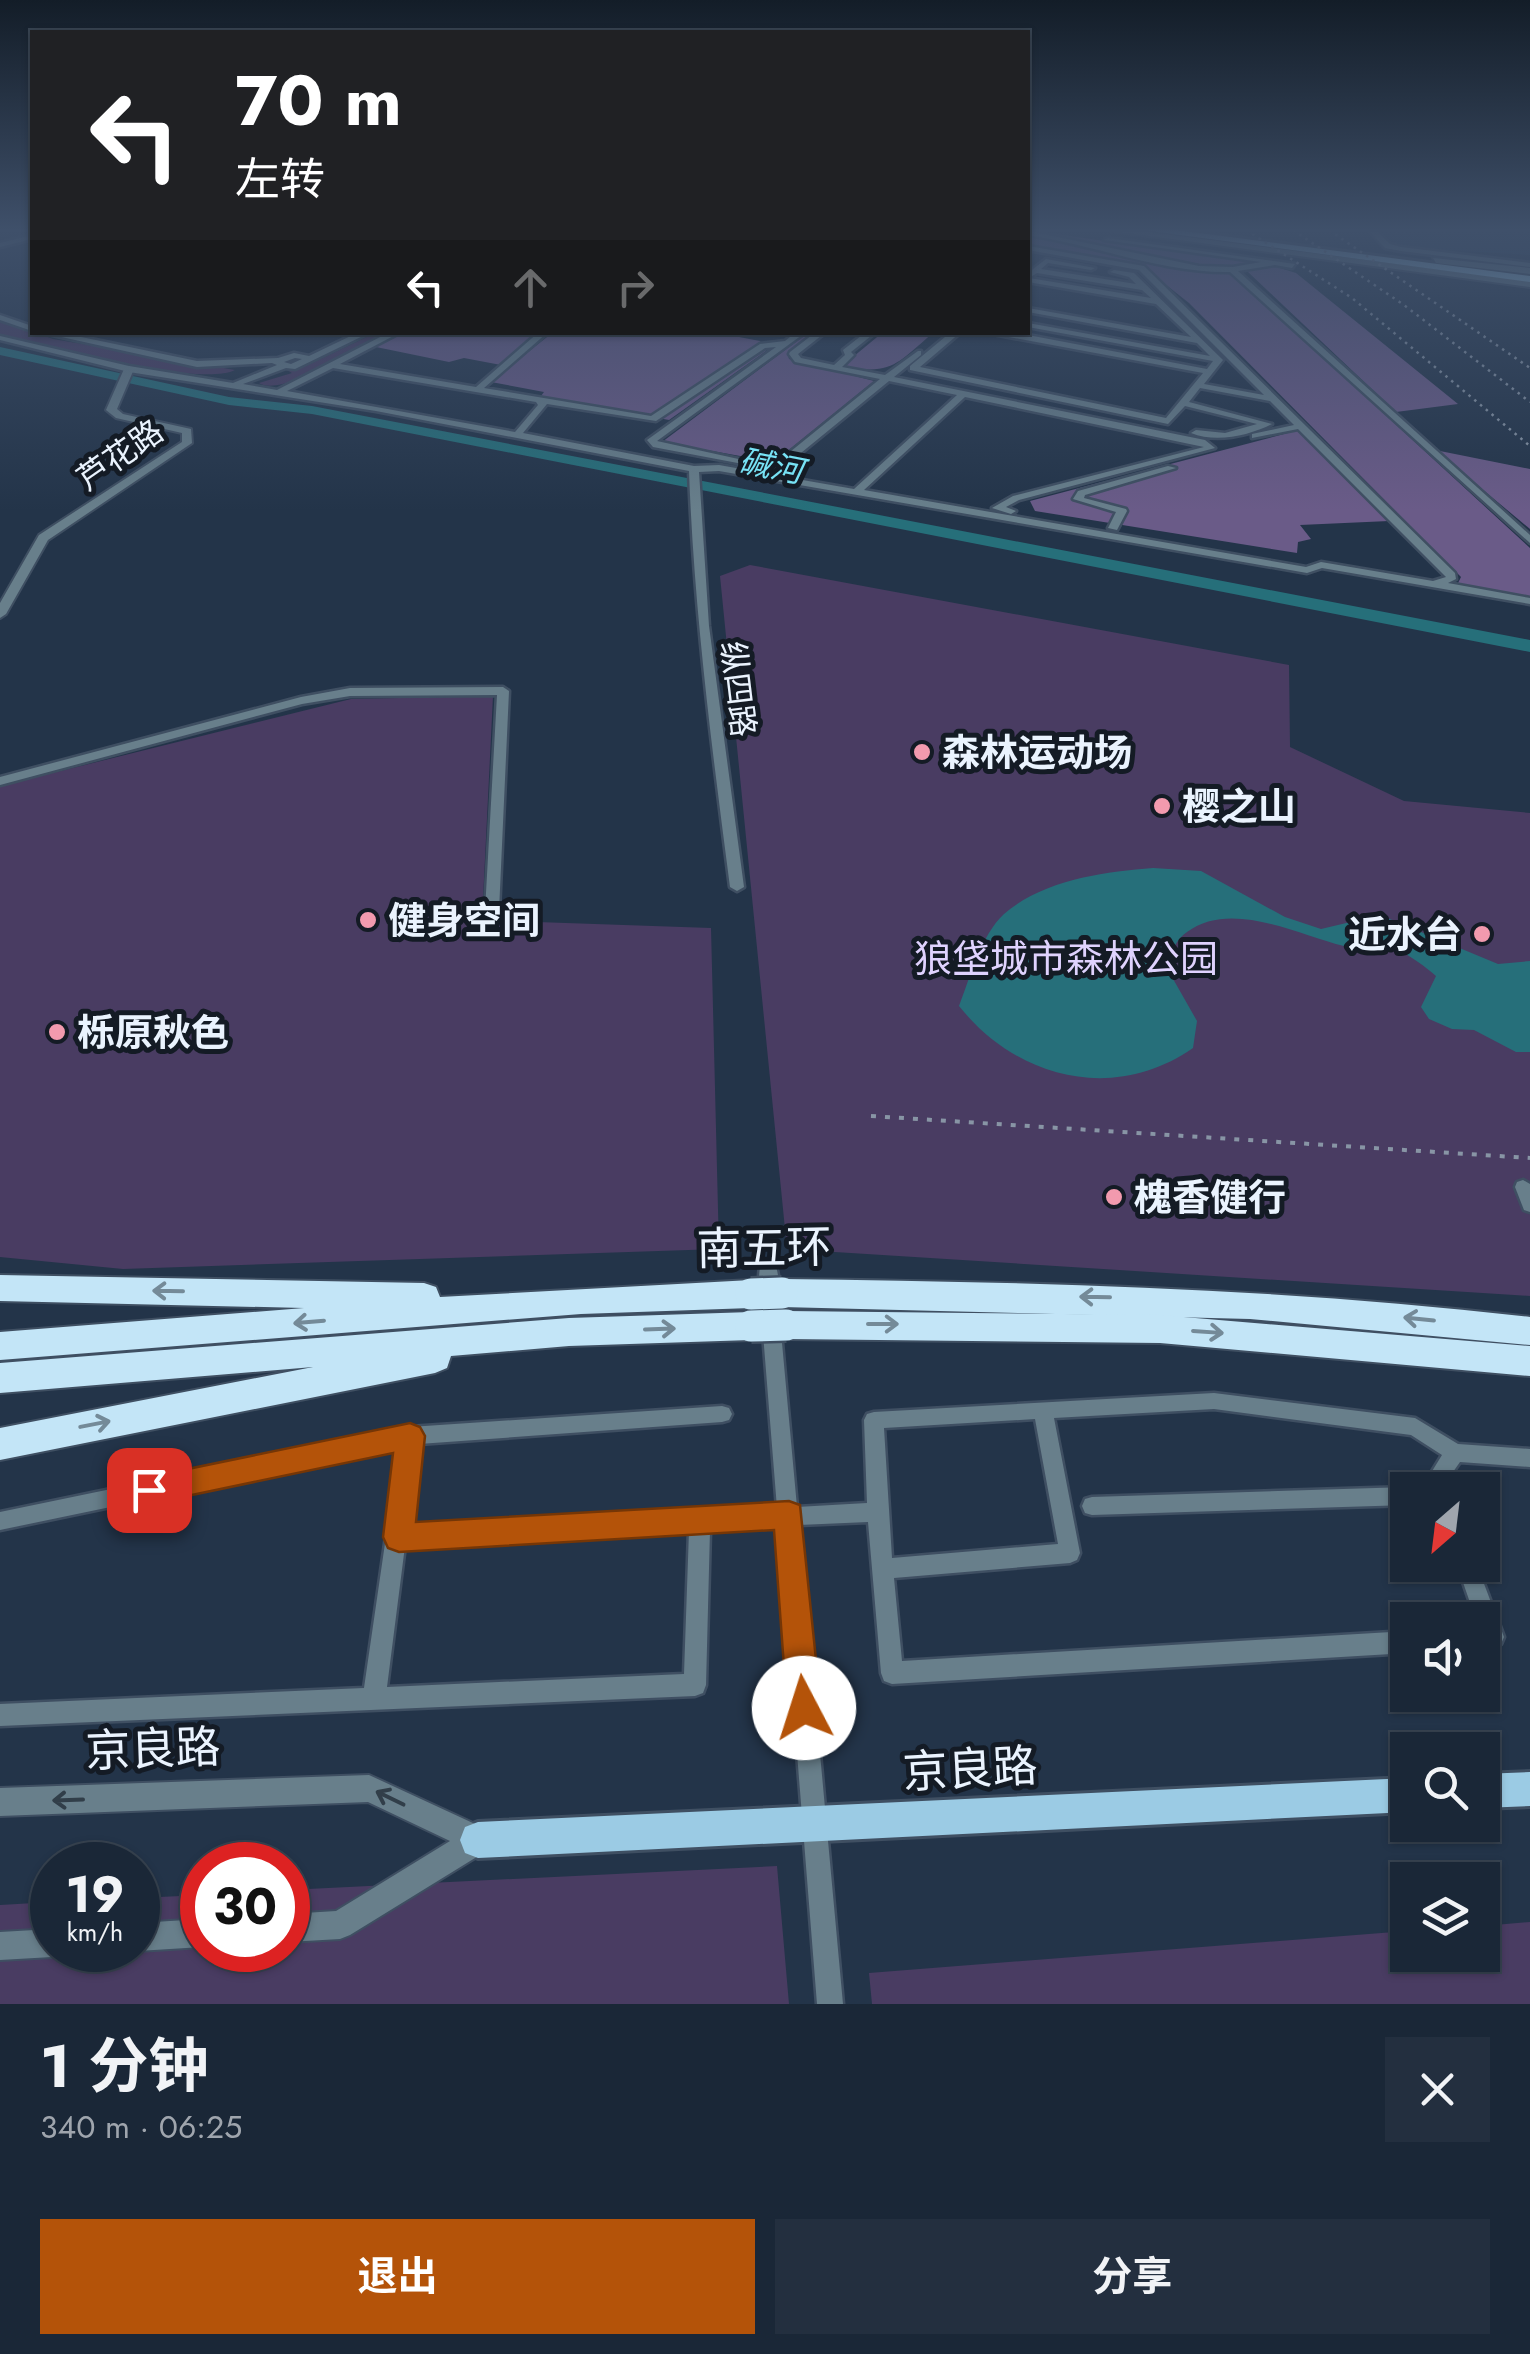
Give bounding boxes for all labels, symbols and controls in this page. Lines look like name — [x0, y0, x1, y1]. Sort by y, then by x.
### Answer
text: 70 m — [235, 50, 402, 151]
icon: left — [70, 70, 200, 200]
text: 左转 — [235, 147, 325, 212]
icon: left — [398, 260, 453, 315]
icon: ahead — [503, 260, 558, 315]
icon: right — [608, 260, 663, 315]
street label: 芦花路 — [67, 409, 173, 501]
water label: 碱河 — [735, 437, 813, 496]
street label: 纵四路 — [709, 639, 767, 739]
place label: 森林运动场 — [942, 725, 1132, 780]
marker: 森林运动场 — [911, 741, 933, 763]
place label: 樱之山 — [1182, 779, 1296, 834]
marker: 樱之山 — [1151, 795, 1173, 817]
place label: 健身空间 — [388, 893, 540, 948]
place label: 近水台 — [1348, 907, 1462, 962]
marker: 健身空间 — [357, 909, 379, 931]
marker: 近水台 — [1471, 923, 1493, 945]
park label: 狼垡城市森林公园 — [914, 931, 1218, 986]
place label: 栎原秋色 — [77, 1005, 229, 1060]
marker: 栎原秋色 — [46, 1021, 68, 1043]
place label: 槐香健行 — [1134, 1170, 1286, 1225]
marker: 槐香健行 — [1103, 1186, 1125, 1208]
street label: 南五环 — [696, 1214, 832, 1282]
one-way arrow — [153, 1282, 185, 1301]
one-way arrow — [1080, 1287, 1112, 1306]
one-way arrow — [1404, 1309, 1436, 1328]
one-way arrow — [293, 1312, 326, 1331]
one-way arrow — [866, 1314, 899, 1334]
one-way arrow — [644, 1319, 676, 1338]
one-way arrow — [1192, 1323, 1224, 1342]
one-way arrow — [79, 1414, 111, 1433]
pin — [107, 1448, 192, 1533]
icon: arrive — [122, 1463, 177, 1518]
north arrow — [1390, 1472, 1500, 1582]
map controls — [1390, 1472, 1500, 1972]
button: sound — [1390, 1602, 1500, 1712]
position arrow — [752, 1656, 856, 1760]
street label: 京良路 — [84, 1714, 222, 1784]
button: search — [1390, 1732, 1500, 1842]
street label: 京良路 — [901, 1733, 1039, 1805]
one-way arrow — [376, 1787, 406, 1806]
one-way arrow — [52, 1790, 84, 1809]
speed limit sign: 30 — [180, 1842, 310, 1972]
text: 19 — [66, 1858, 124, 1931]
button: layers — [1390, 1862, 1500, 1972]
text: km/h — [67, 1914, 123, 1950]
text: 1 分钟 — [40, 2023, 209, 2110]
button: close — [1385, 2037, 1490, 2142]
text: 340 m · 06:25 — [40, 2104, 242, 2150]
button: 退出 — [40, 2219, 755, 2334]
button: 分享 — [775, 2219, 1490, 2334]

